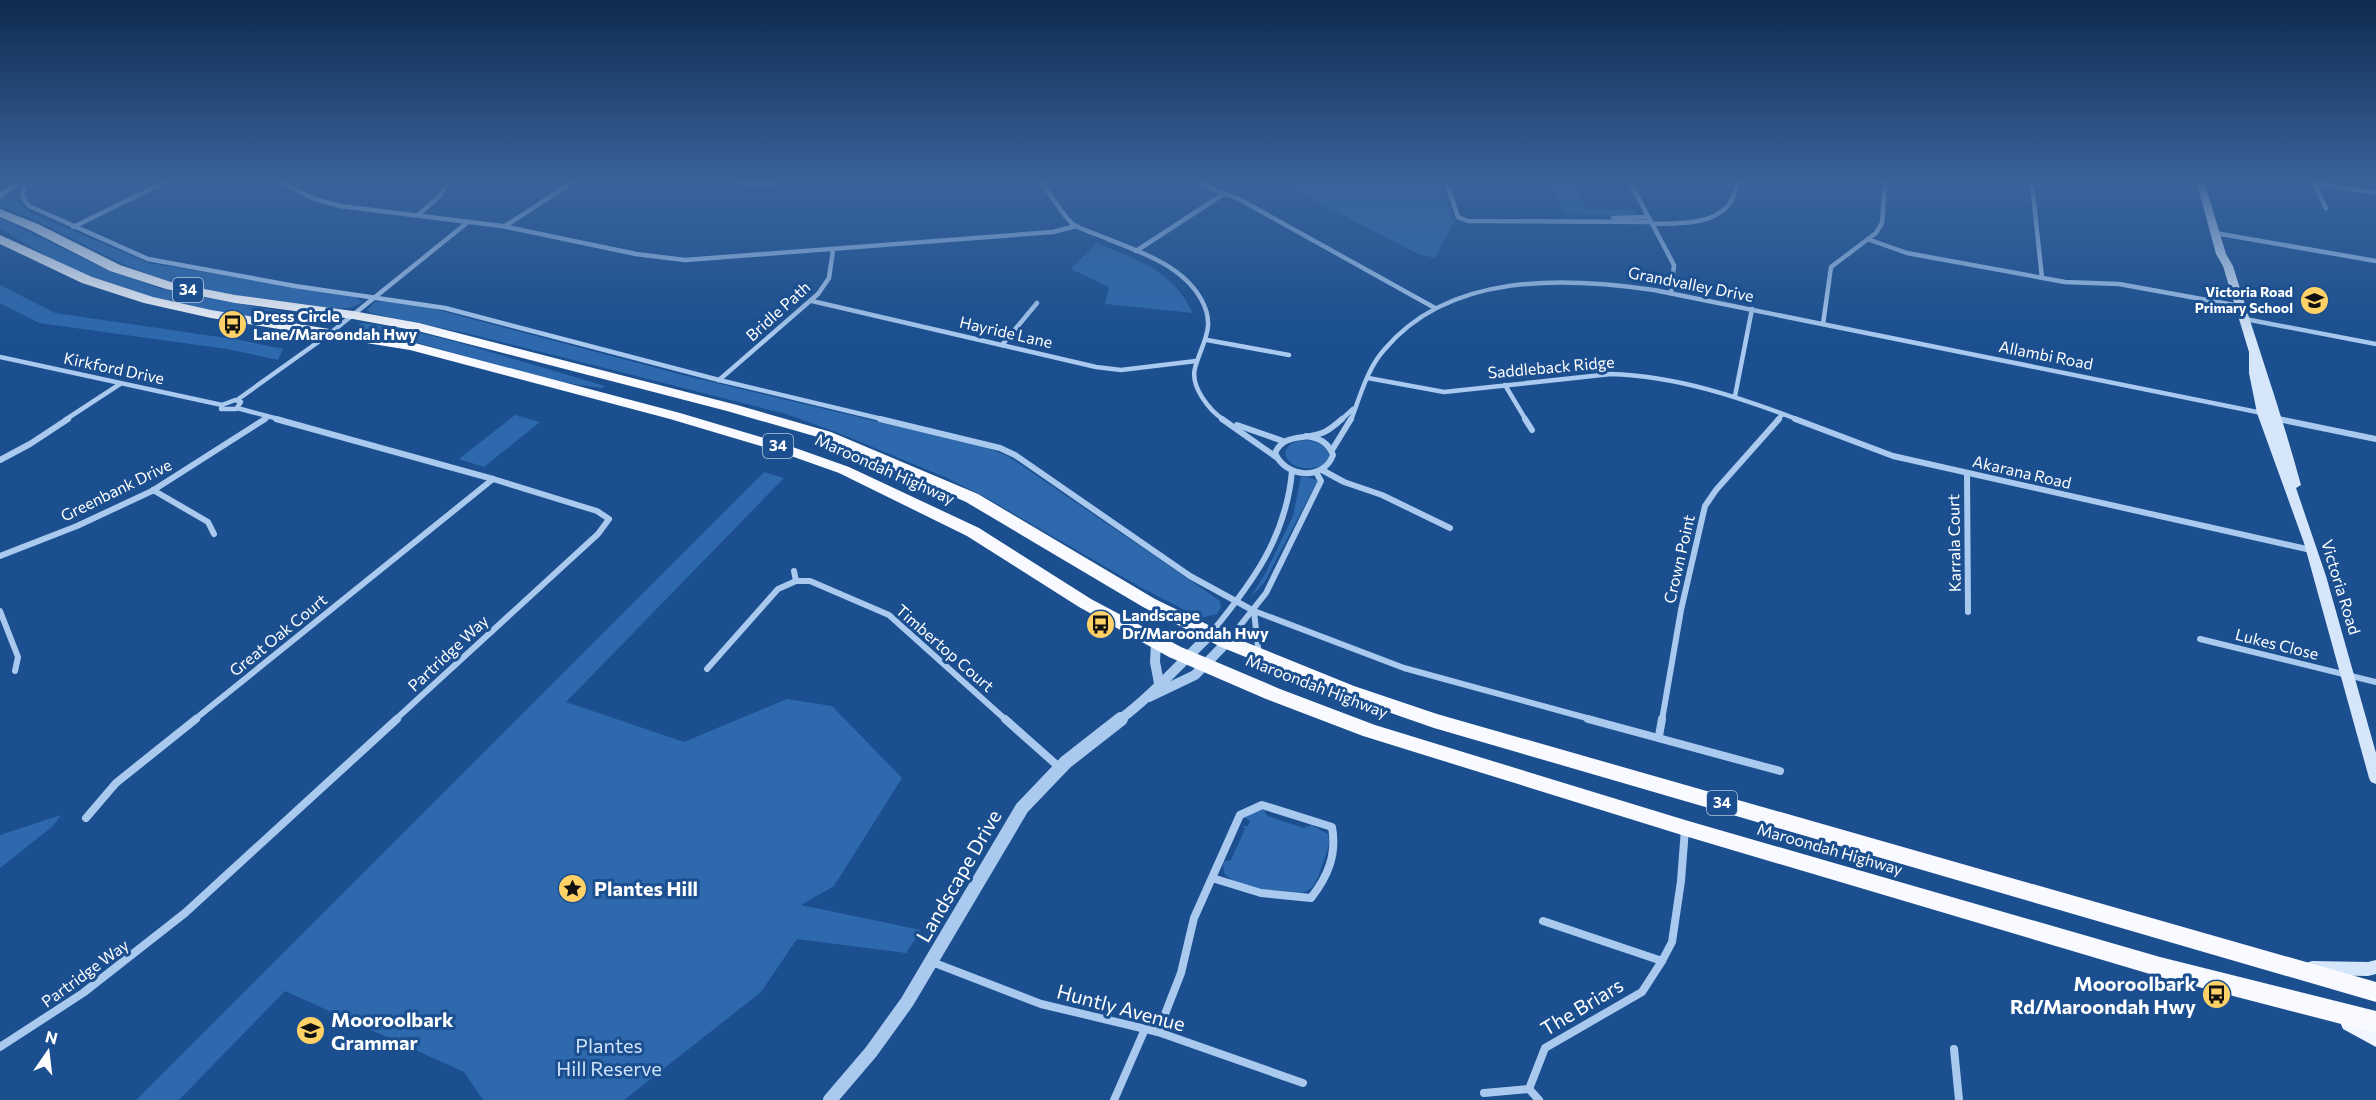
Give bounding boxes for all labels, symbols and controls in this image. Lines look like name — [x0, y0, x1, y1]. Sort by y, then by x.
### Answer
street label: Grandvalley Drive — [1627, 262, 1755, 305]
street label: Bridle Path — [742, 277, 814, 344]
road number: 34 — [173, 278, 203, 302]
place label: Victoria Road Primary School — [2195, 283, 2293, 316]
school or university icon: Victoria Road Primary School — [2298, 284, 2330, 316]
place label: Dress Circle Lane/Maroondah Hwy — [253, 306, 418, 343]
bus stop icon: Dress Circle Lane/Maroondah Hwy — [216, 309, 248, 341]
street label: Hayride Lane — [958, 312, 1054, 351]
street label: Allambi Road — [1997, 336, 2095, 373]
street label: Kirkford Drive — [62, 348, 166, 387]
street label: Saddleback Ridge — [1487, 351, 1615, 382]
street label: Maroondah Highway — [813, 429, 958, 508]
road number: 34 — [763, 434, 793, 458]
street label: Akarana Road — [1971, 451, 2073, 492]
street label: Greenbank Drive — [57, 454, 174, 525]
street label: Karrala Court — [1943, 493, 1964, 592]
street label: Crown Point — [1659, 512, 1698, 605]
street label: Victoria Road — [2318, 537, 2365, 637]
street label: Great Oak Court — [225, 589, 331, 680]
street label: Timbertop Court — [892, 600, 999, 696]
place label: Landscape Dr/Maroondah Hwy — [1122, 605, 1269, 642]
bus stop icon: Landscape Dr/Maroondah Hwy — [1085, 608, 1117, 640]
street label: Partridge Way — [403, 611, 492, 695]
street label: Lukes Close — [2233, 624, 2321, 663]
street label: Maroondah Highway — [1243, 650, 1391, 721]
road number: 34 — [1707, 791, 1737, 815]
street label: Landscape Drive — [911, 805, 1006, 946]
street label: Maroondah Highway — [1755, 819, 1905, 878]
place icon: Plantes Hill — [557, 873, 589, 905]
place label: Plantes Hill — [594, 876, 698, 900]
street label: Partridge Way — [37, 935, 132, 1011]
place label: Mooroolbark Rd/Maroondah Hwy — [2010, 971, 2197, 1018]
street label: The Briars — [1536, 972, 1627, 1040]
street label: Huntly Avenue — [1055, 978, 1188, 1036]
bus stop icon: Mooroolbark Rd/Maroondah Hwy — [2201, 979, 2233, 1011]
place label: Mooroolbark Grammar — [331, 1007, 454, 1054]
school or university icon: Mooroolbark Grammar — [294, 1015, 326, 1047]
north arrow — [18, 1022, 78, 1082]
text: N — [44, 1026, 60, 1048]
park label: Plantes Hill Reserve — [556, 1033, 662, 1080]

